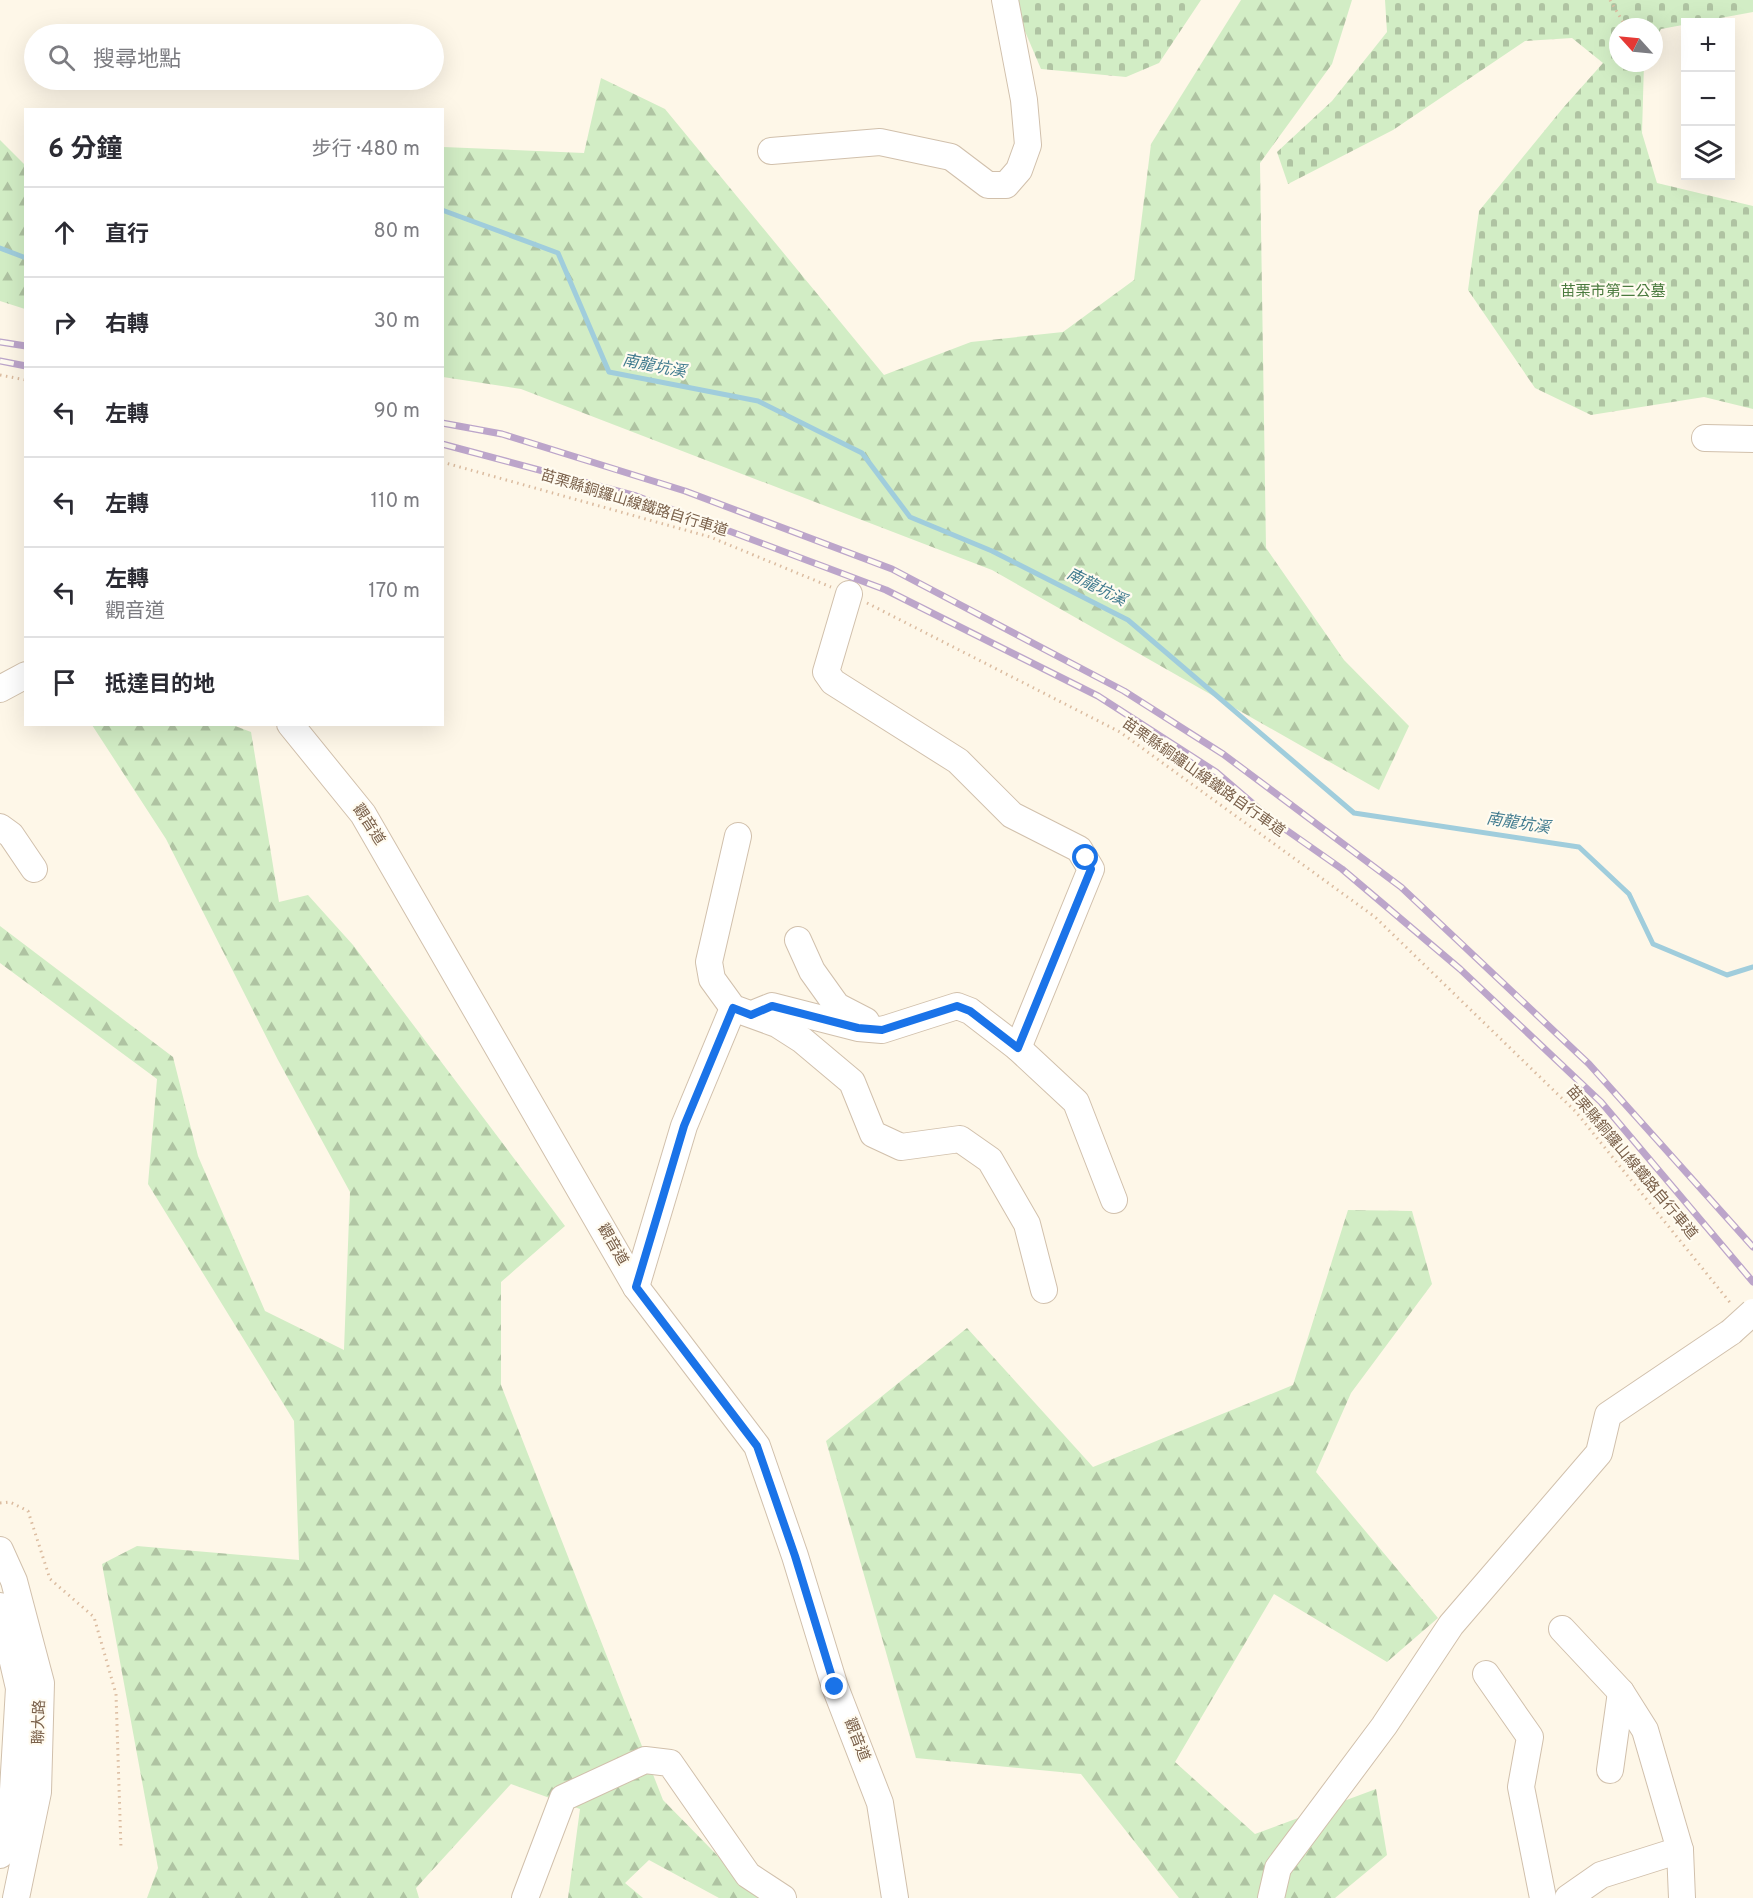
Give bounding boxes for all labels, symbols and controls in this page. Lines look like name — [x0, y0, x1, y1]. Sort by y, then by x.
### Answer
north arrow — [1609, 18, 1663, 72]
map controls — [1681, 18, 1735, 180]
button: + — [1681, 18, 1735, 72]
search box — [24, 24, 444, 90]
icon: search — [45, 41, 78, 74]
text: 搜尋地點 — [93, 47, 181, 74]
button: − — [1681, 72, 1735, 126]
button: layers — [1681, 126, 1735, 180]
text: 6 分鐘 — [48, 134, 122, 167]
text: 步行 · 480 m — [312, 137, 420, 163]
icon: ahead — [48, 216, 81, 249]
text: 80 m — [374, 219, 420, 245]
text: 直行 — [105, 222, 149, 249]
park label: 苗栗市第二公墓 — [1560, 283, 1666, 302]
icon: right — [48, 306, 81, 339]
text: 30 m — [374, 309, 420, 335]
text: 右轉 — [105, 312, 149, 339]
water label: 南龍坑溪 — [621, 351, 689, 383]
icon: left — [48, 396, 81, 429]
text: 90 m — [374, 399, 420, 425]
text: 左轉 — [105, 402, 149, 429]
street label: 苗栗縣銅鑼山線鐵路自行車道 — [538, 466, 730, 542]
icon: left — [48, 486, 81, 519]
text: 110 m — [371, 489, 420, 515]
text: 左轉 — [105, 492, 149, 519]
water label: 南龍坑溪 — [1063, 565, 1131, 612]
text: 左轉 — [105, 567, 149, 594]
icon: left — [48, 576, 81, 609]
text: 170 m — [368, 579, 420, 605]
text: 觀音道 — [105, 599, 165, 625]
icon: arrive — [48, 666, 81, 699]
text: 抵達目的地 — [105, 672, 215, 699]
street label: 苗栗縣銅鑼山線鐵路自行車道 — [1118, 714, 1288, 842]
street label: 觀音道 — [348, 801, 388, 849]
water label: 南龍坑溪 — [1485, 809, 1553, 839]
route start — [1072, 844, 1098, 870]
street label: 苗栗縣銅鑼山線鐵路自行車道 — [1561, 1082, 1701, 1244]
street label: 觀音道 — [593, 1221, 631, 1269]
route end — [821, 1673, 847, 1699]
street label: 聯大路 — [30, 1699, 50, 1745]
street label: 觀音道 — [839, 1716, 873, 1764]

